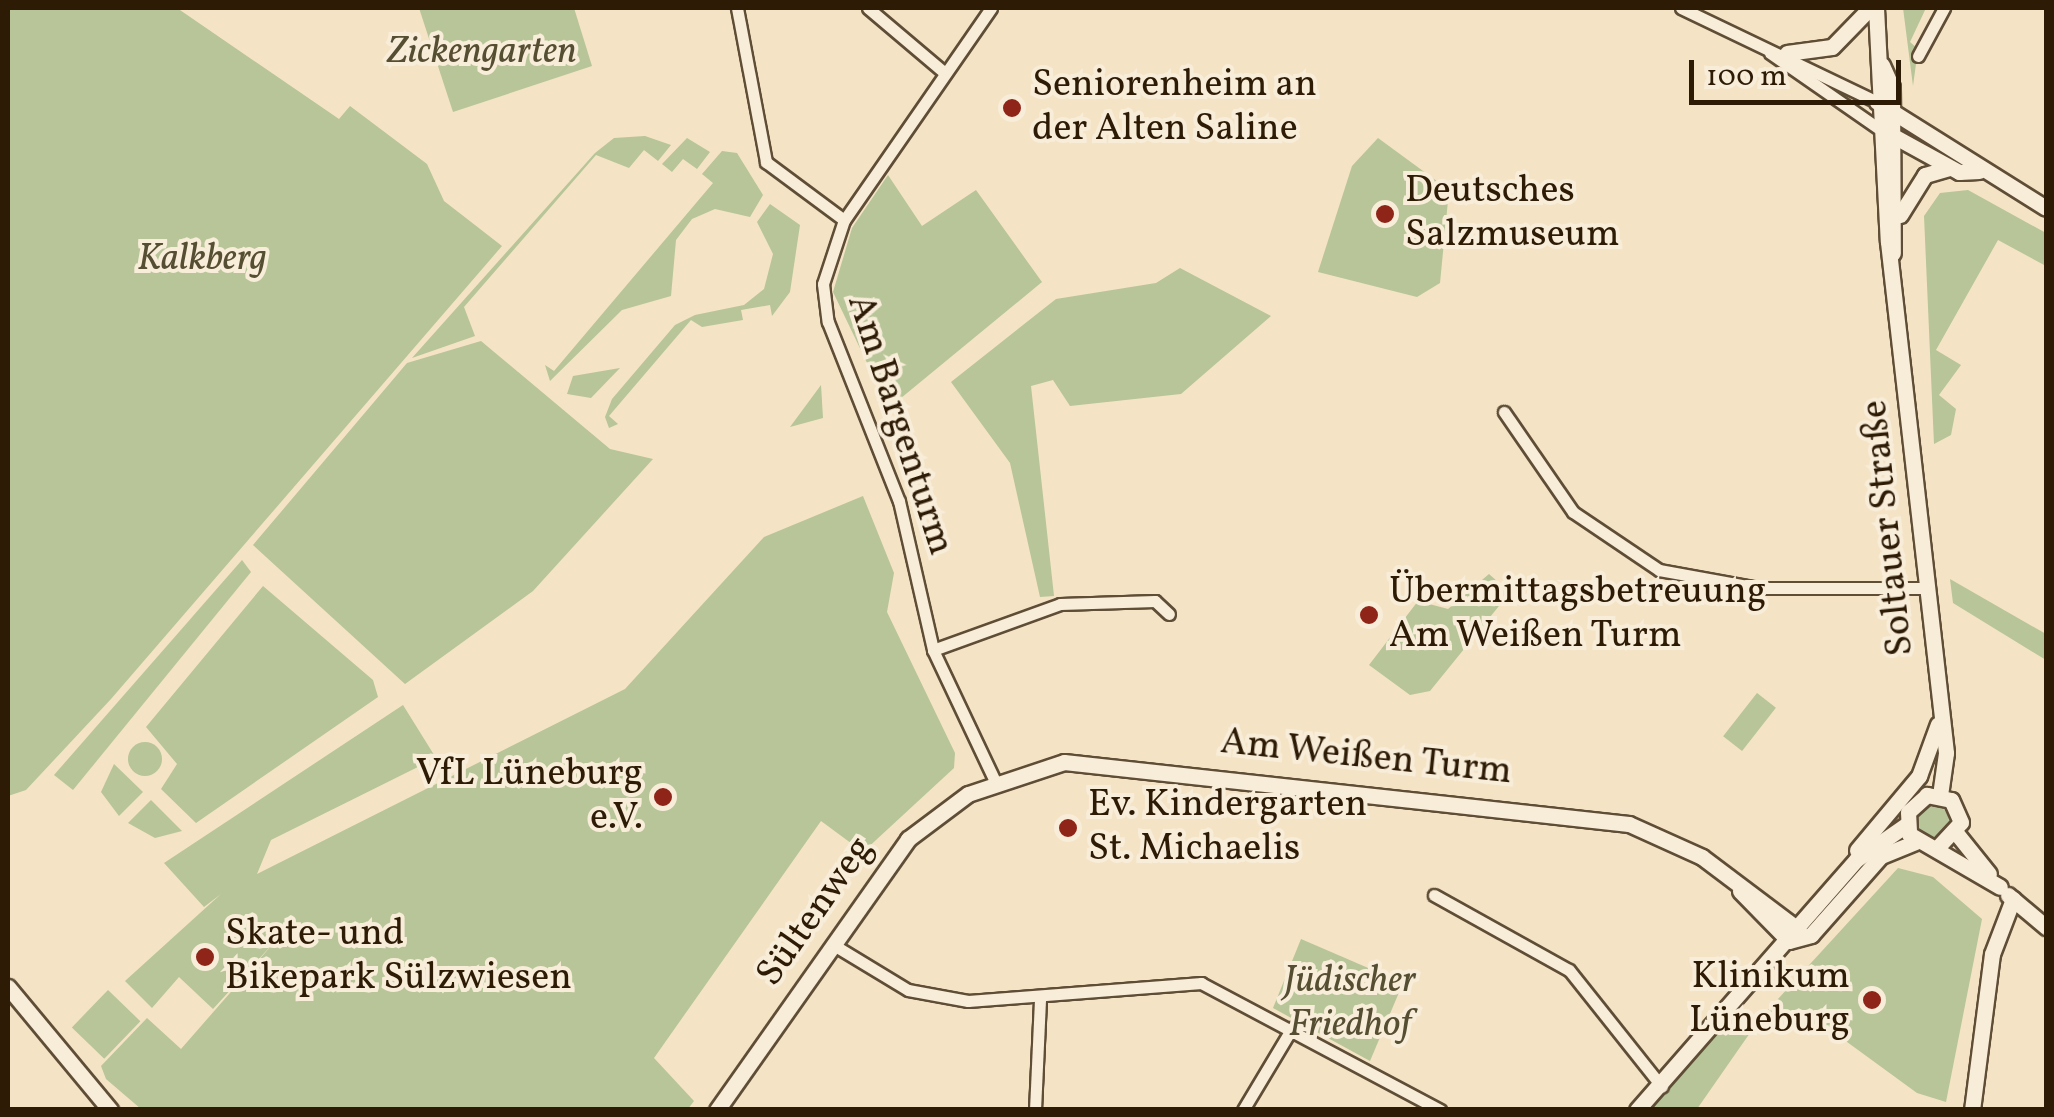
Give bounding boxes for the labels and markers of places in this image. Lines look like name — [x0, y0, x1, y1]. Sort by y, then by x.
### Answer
place label: Seniorenheim an der Alten Saline — [1032, 63, 1317, 152]
marker: Seniorenheim an der Alten Saline — [1001, 97, 1023, 119]
place label: Deutsches Salzmuseum — [1405, 169, 1620, 258]
marker: Deutsches Salzmuseum — [1374, 203, 1396, 225]
place label: Übermittagsbetreuung Am Weißen Turm — [1389, 570, 1766, 659]
marker: Übermittagsbetreuung Am Weißen Turm — [1358, 604, 1380, 626]
place label: VfL Lüneburg e.V. — [416, 752, 643, 842]
place label: Ev. Kindergarten St. Michaelis — [1088, 783, 1367, 872]
marker: VfL Lüneburg e.V. — [652, 786, 674, 808]
marker: Ev. Kindergarten St. Michaelis — [1057, 817, 1079, 839]
place label: Skate- und Bikepark Sülzwiesen — [225, 912, 572, 1002]
marker: Skate- und Bikepark Sülzwiesen — [194, 946, 216, 968]
place label: Klinikum Lüneburg — [1689, 955, 1850, 1044]
marker: Klinikum Lüneburg — [1859, 987, 1885, 1013]

